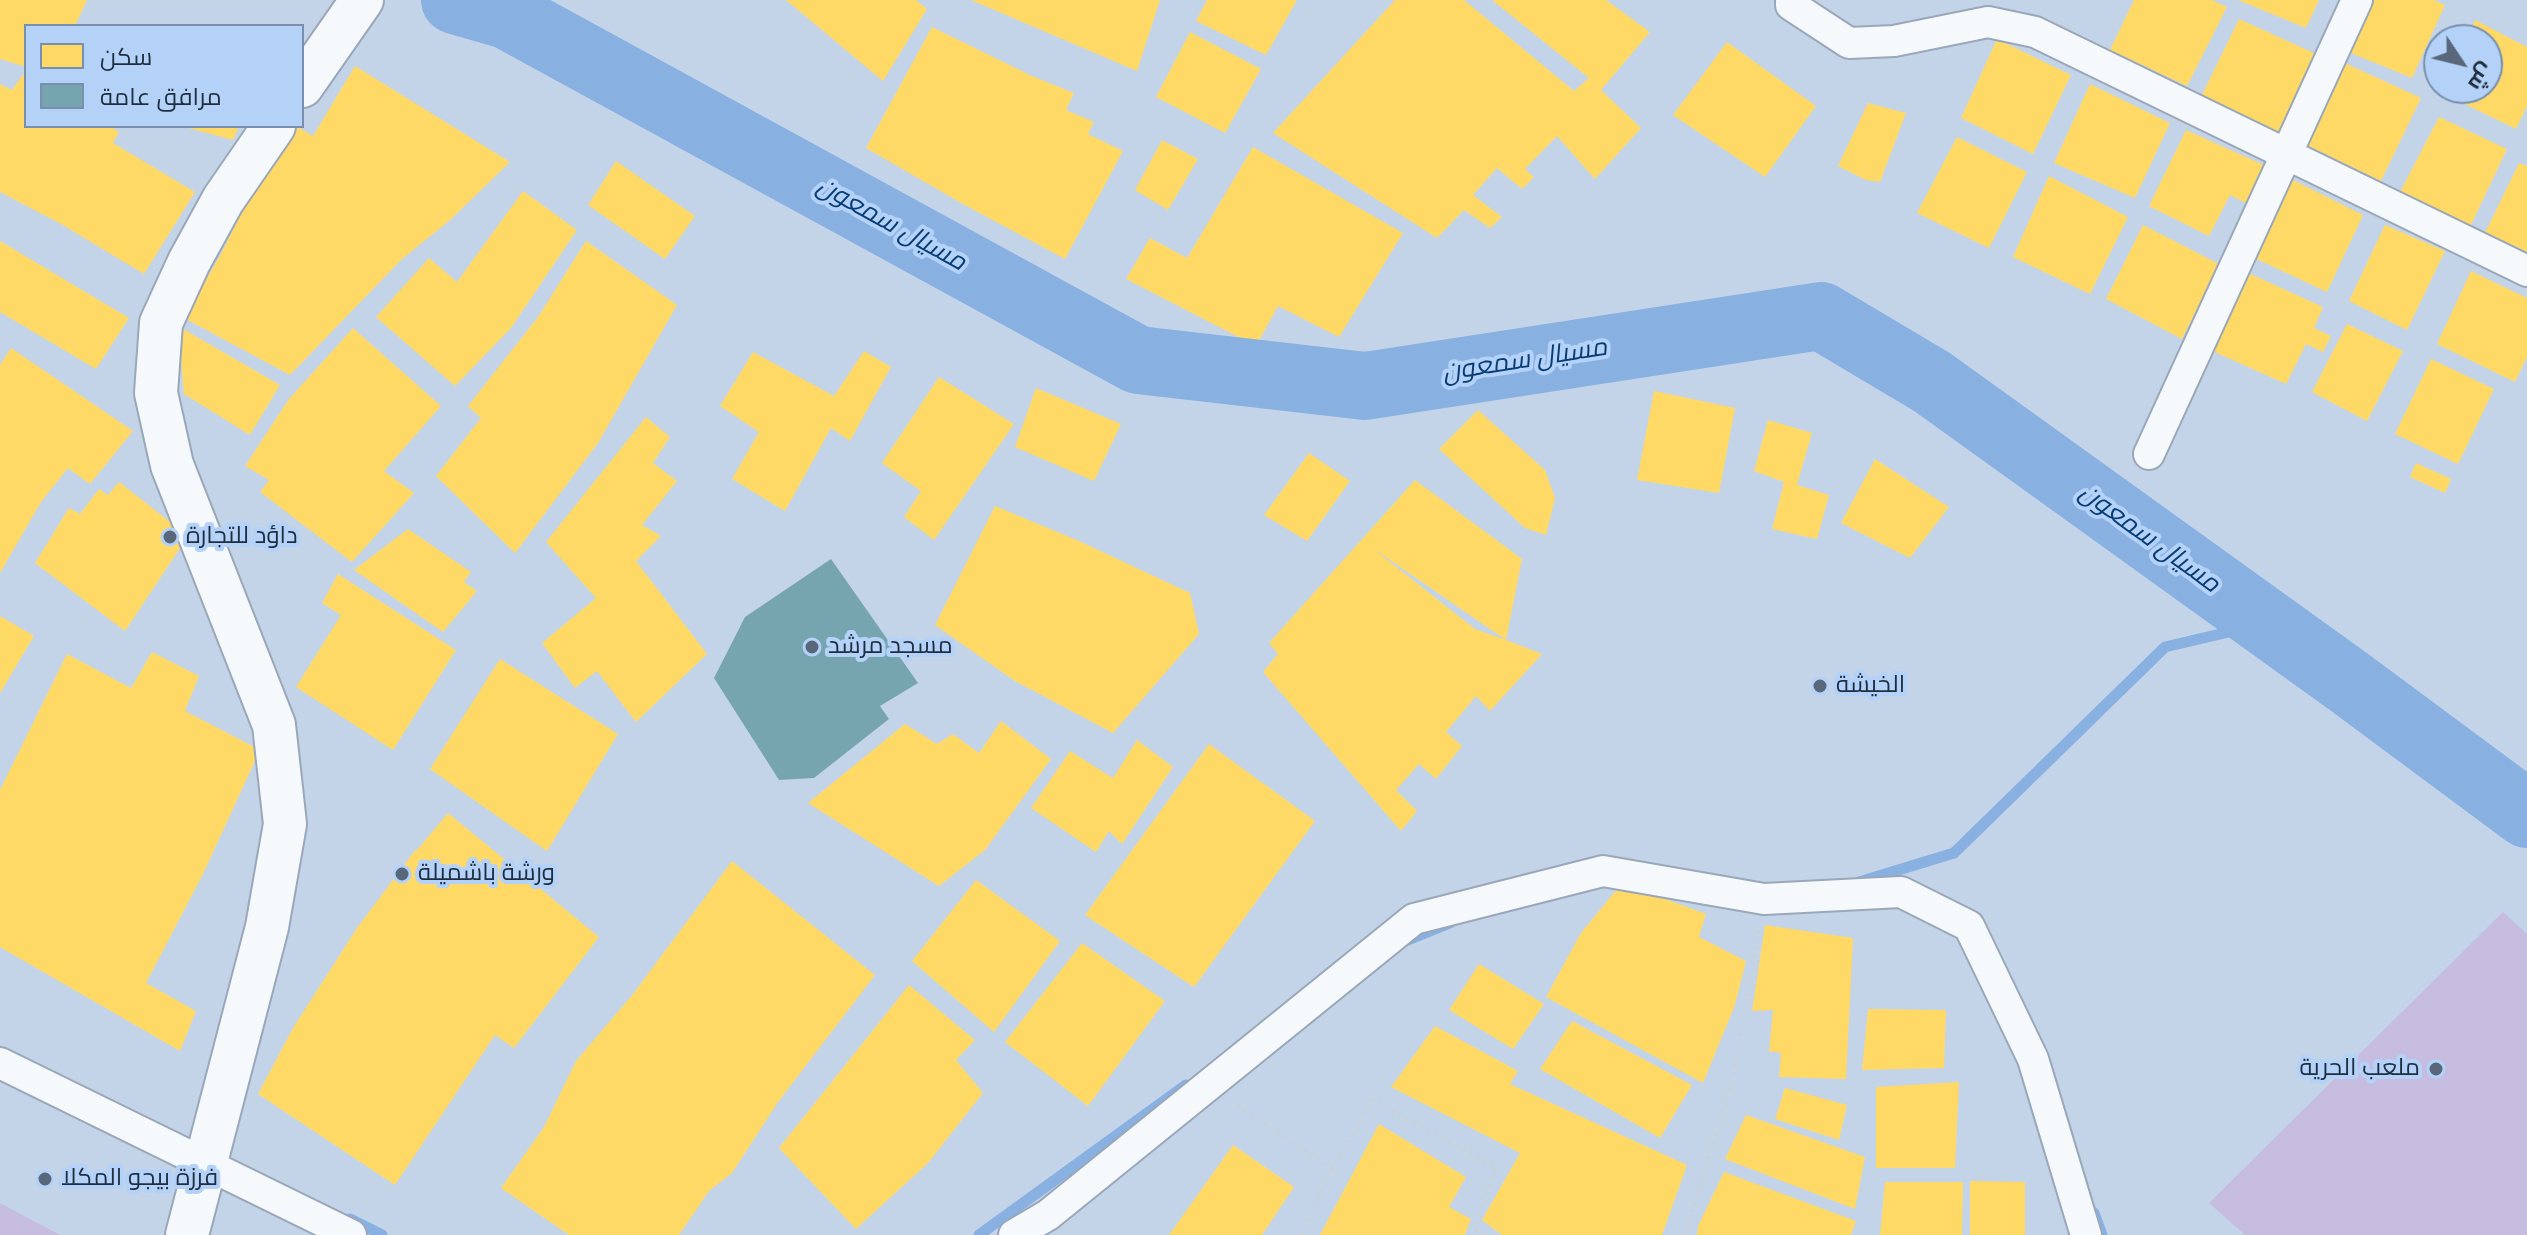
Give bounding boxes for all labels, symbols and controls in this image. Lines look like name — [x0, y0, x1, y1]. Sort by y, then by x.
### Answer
legend — [24, 24, 304, 128]
north arrow — [2423, 24, 2503, 104]
text: سكن — [100, 43, 152, 71]
text: ش — [2463, 58, 2500, 96]
text: مرافق عامة — [100, 83, 222, 111]
water label: مسيال سمعون — [811, 171, 971, 279]
water label: مسيال سمعون — [1441, 333, 1609, 389]
water label: مسيال سمعون — [2073, 478, 2225, 600]
place label: داؤد للتجارة — [186, 523, 298, 551]
marker: داؤد للتجارة — [161, 528, 179, 546]
place label: مسجد مرشد — [828, 633, 953, 661]
marker: مسجد مرشد — [803, 638, 821, 656]
place label: الخيشة — [1836, 672, 1905, 700]
marker: الخيشة — [1811, 677, 1829, 695]
place label: ورشة باشميلة — [418, 860, 555, 888]
marker: ورشة باشميلة — [393, 865, 411, 883]
place label: ملعب الحرية — [2299, 1055, 2420, 1083]
marker: ملعب الحرية — [2427, 1060, 2445, 1078]
place label: فرزة بيجو المكلا — [61, 1165, 218, 1193]
marker: فرزة بيجو المكلا — [36, 1170, 54, 1188]

